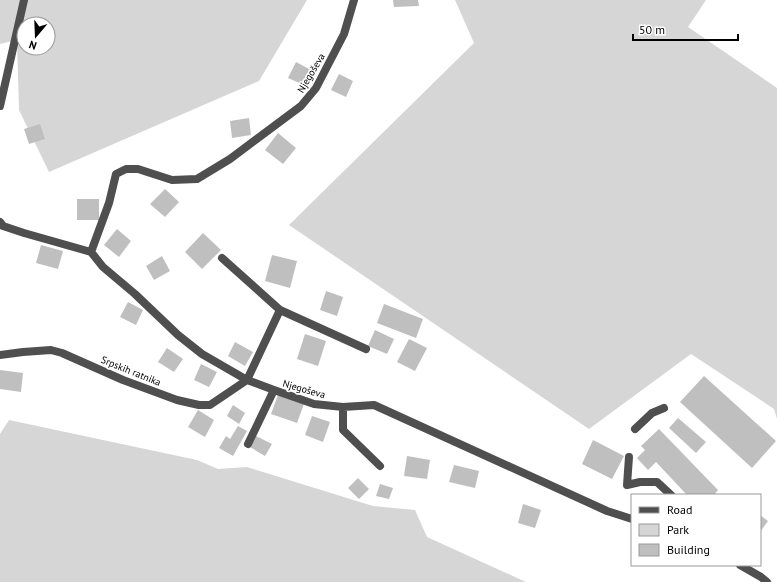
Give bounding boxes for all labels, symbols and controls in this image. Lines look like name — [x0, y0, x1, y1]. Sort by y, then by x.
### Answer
north arrow — [16, 16, 56, 56]
scale bar — [633, 16, 738, 42]
text: 50 m — [639, 22, 665, 37]
text: N — [27, 38, 38, 53]
street label: Njegoševa — [294, 51, 328, 95]
street label: Srpskih ratnika — [99, 353, 163, 389]
street label: Njegoševa — [281, 377, 327, 401]
legend — [631, 494, 761, 566]
text: Road — [667, 502, 692, 517]
text: Park — [667, 522, 689, 537]
text: Building — [667, 542, 710, 557]

